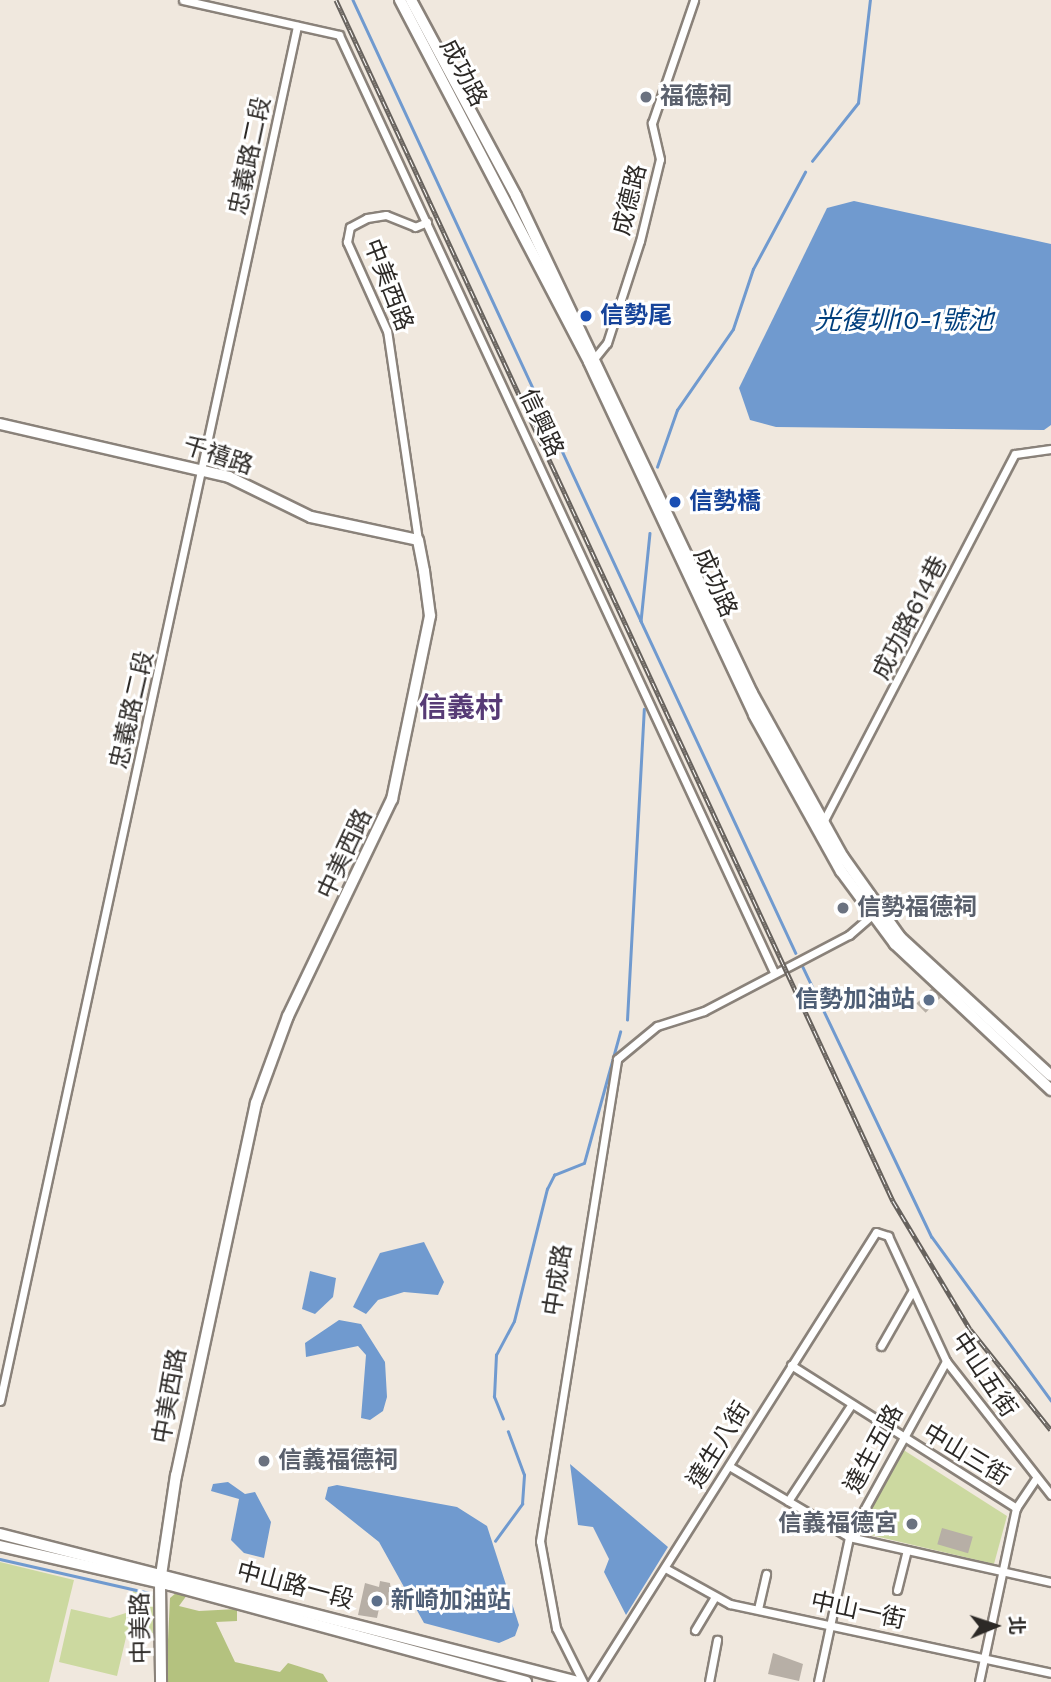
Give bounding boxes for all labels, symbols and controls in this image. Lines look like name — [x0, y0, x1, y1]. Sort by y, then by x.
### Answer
street label: 成功路 — [433, 34, 493, 112]
place label: 福德祠 — [660, 83, 732, 111]
marker: 福德祠 — [638, 89, 654, 105]
street label: 忠義路二段 — [223, 94, 277, 218]
street label: 成德路 — [607, 162, 653, 238]
street label: 中美西路 — [357, 235, 419, 335]
place label: 信勢尾 — [600, 302, 672, 330]
water label: 光復圳10-1號池 — [815, 305, 993, 337]
marker: 信勢尾 — [578, 308, 594, 324]
street label: 信興路 — [513, 384, 569, 462]
street label: 千禧路 — [179, 431, 257, 481]
place label: 信勢橋 — [689, 488, 761, 516]
marker: 信勢橋 — [667, 494, 683, 510]
street label: 成功路 — [687, 544, 743, 622]
street label: 成功路614巷 — [867, 551, 953, 685]
street label: 忠義路二段 — [104, 648, 160, 772]
district label: 信義村 — [419, 691, 503, 725]
street label: 中美西路 — [312, 804, 378, 904]
place label: 信勢福德祠 — [857, 894, 977, 922]
marker: 信勢福德祠 — [835, 900, 851, 916]
place label: 信勢加油站 — [795, 986, 915, 1014]
marker: 信勢加油站 — [921, 992, 937, 1008]
street label: 中成路 — [538, 1242, 578, 1318]
street label: 中山五街 — [945, 1327, 1023, 1423]
street label: 中美西路 — [147, 1346, 193, 1446]
street label: 達生八街 — [681, 1397, 757, 1493]
street label: 達生五路 — [839, 1400, 909, 1498]
street label: 中山三街 — [917, 1418, 1015, 1492]
place label: 信義福德祠 — [278, 1447, 398, 1475]
marker: 信義福德祠 — [256, 1453, 272, 1469]
place label: 信義福德宮 — [778, 1510, 898, 1538]
marker: 信義福德宮 — [904, 1516, 920, 1532]
street label: 中山路一段 — [233, 1557, 357, 1615]
place label: 新崎加油站 — [391, 1587, 511, 1615]
street label: 中山一街 — [808, 1587, 908, 1635]
north arrow — [960, 1591, 1030, 1661]
street label: 中美路 — [126, 1592, 156, 1664]
marker: 新崎加油站 — [369, 1593, 385, 1609]
text: 北 — [1005, 1615, 1028, 1635]

